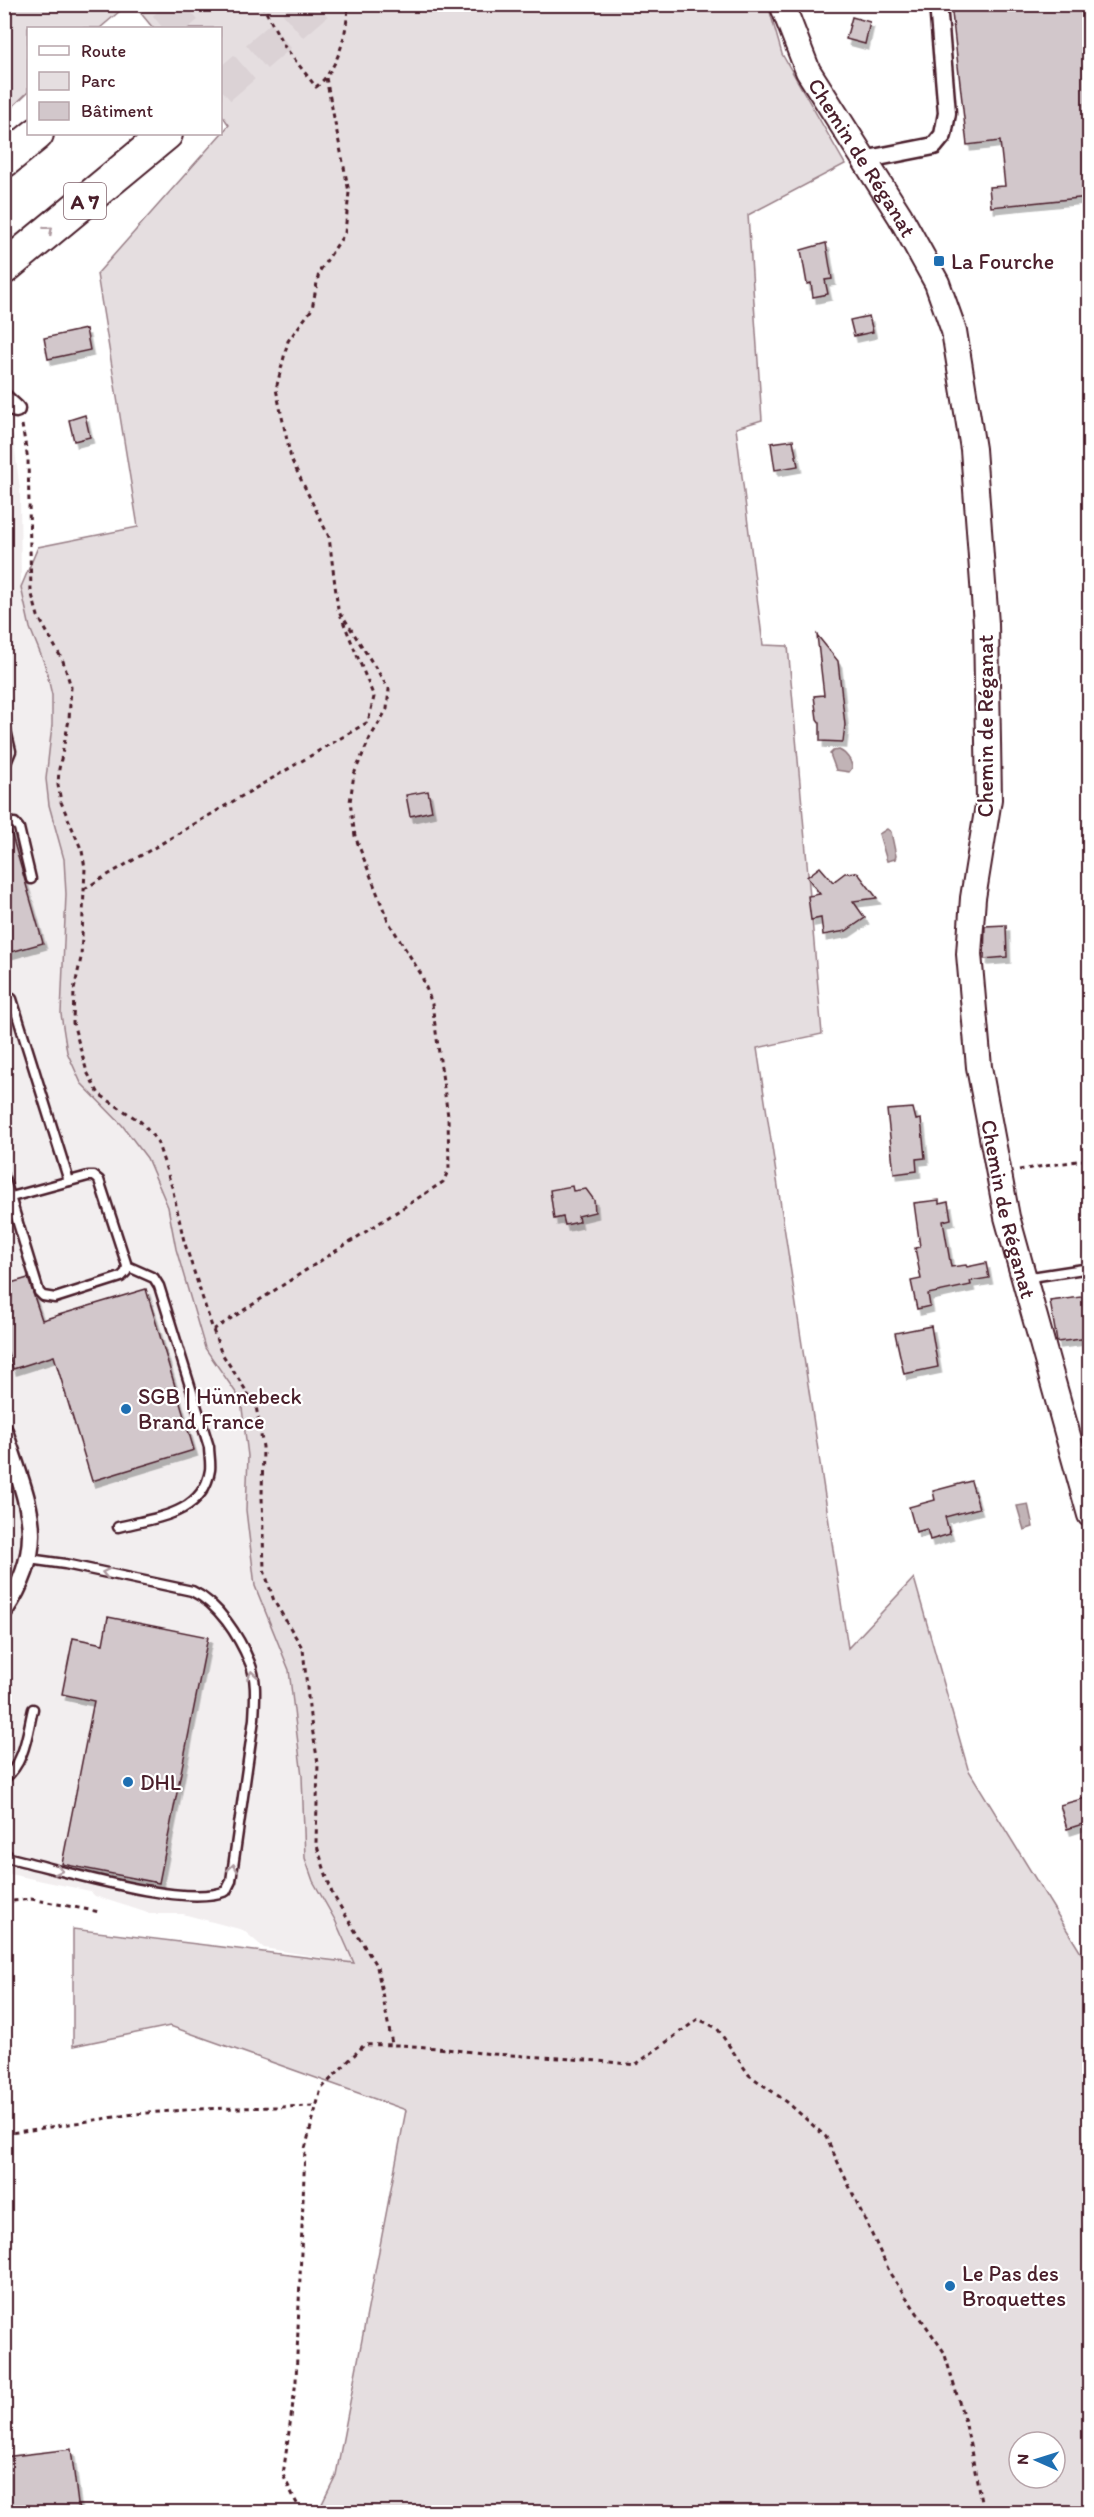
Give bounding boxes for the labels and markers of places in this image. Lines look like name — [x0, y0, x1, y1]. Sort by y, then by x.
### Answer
place label: La Fourche — [951, 248, 1054, 275]
marker: La Fourche — [932, 254, 946, 268]
place label: SGB | Hünnebeck Brand France — [138, 1383, 302, 1435]
marker: SGB | Hünnebeck Brand France — [119, 1402, 133, 1416]
place label: DHL — [140, 1769, 181, 1796]
marker: DHL — [121, 1775, 135, 1789]
place label: Le Pas des Broquettes — [962, 2260, 1066, 2312]
marker: Le Pas des Broquettes — [943, 2279, 957, 2293]

